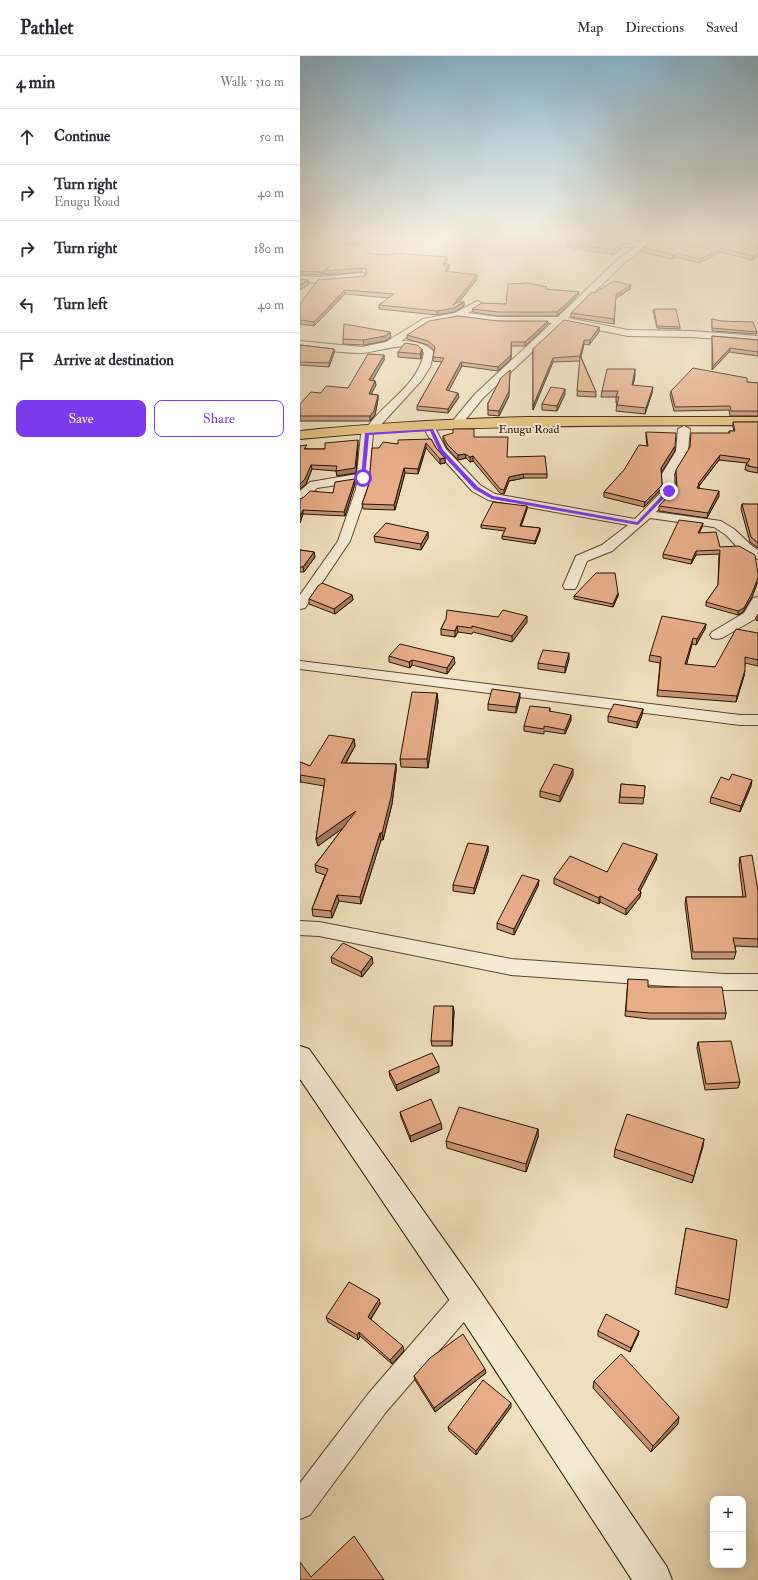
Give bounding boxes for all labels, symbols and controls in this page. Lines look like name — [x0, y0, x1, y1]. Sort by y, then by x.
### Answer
text: Pathlet — [20, 16, 74, 40]
text: Map — [577, 19, 603, 36]
text: Directions — [625, 19, 684, 36]
text: Saved — [706, 19, 738, 36]
text: 4 min — [16, 72, 55, 93]
text: Walk · 310 m — [220, 74, 284, 90]
icon: ahead — [16, 126, 38, 148]
text: Continue — [54, 127, 110, 146]
text: 50 m — [259, 129, 284, 145]
text: Turn right — [54, 175, 117, 194]
icon: right — [16, 182, 38, 204]
text: 40 m — [258, 185, 284, 201]
text: Enugu Road — [54, 194, 120, 210]
icon: right — [16, 238, 38, 260]
text: Turn right — [54, 239, 117, 258]
text: 180 m — [254, 241, 284, 257]
icon: left — [16, 294, 38, 316]
text: Turn left — [54, 295, 108, 314]
text: 40 m — [258, 297, 284, 313]
icon: arrive — [16, 350, 38, 372]
text: Arrive at destination — [54, 351, 174, 370]
button: Save — [16, 400, 146, 437]
button: Share — [154, 400, 284, 437]
street label: Enugu Road — [499, 422, 559, 437]
route start — [354, 469, 372, 487]
route end — [660, 482, 678, 500]
map controls — [710, 1496, 746, 1568]
button: + — [710, 1496, 746, 1532]
button: − — [710, 1532, 746, 1568]

